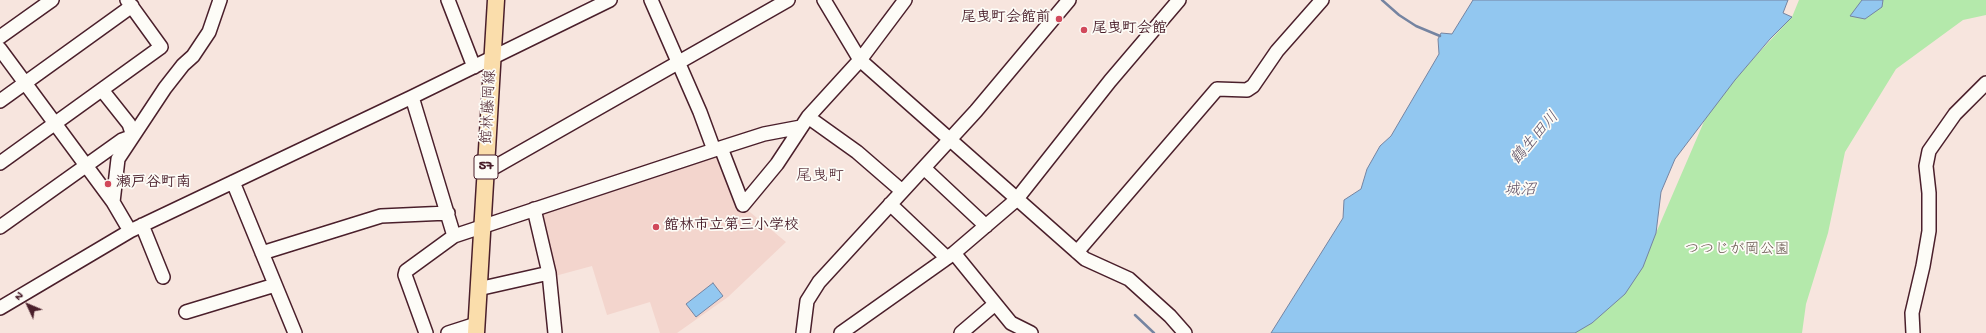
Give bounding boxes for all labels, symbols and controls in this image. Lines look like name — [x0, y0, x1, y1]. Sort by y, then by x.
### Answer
place label: 尾曳町会館前 — [961, 10, 1051, 28]
marker: 尾曳町会館前 — [1054, 14, 1064, 24]
place label: 尾曳町会館 — [1092, 21, 1167, 39]
marker: 尾曳町会館 — [1079, 25, 1089, 35]
street label: 館林藤岡線 — [479, 69, 501, 145]
water label: 鶴生田川 — [1508, 109, 1564, 169]
road number: 57 — [474, 155, 498, 179]
district label: 尾曳町 — [796, 168, 844, 188]
place label: 瀬戸谷町南 — [116, 175, 191, 193]
marker: 瀬戸谷町南 — [103, 179, 113, 189]
water label: 城沼 — [1504, 182, 1536, 202]
place label: 館林市立第三小学校 — [664, 218, 799, 236]
marker: 館林市立第三小学校 — [651, 222, 661, 232]
park label: つつじが岡公園 — [1685, 242, 1789, 260]
north arrow — [8, 285, 48, 325]
text: N — [13, 290, 26, 303]

